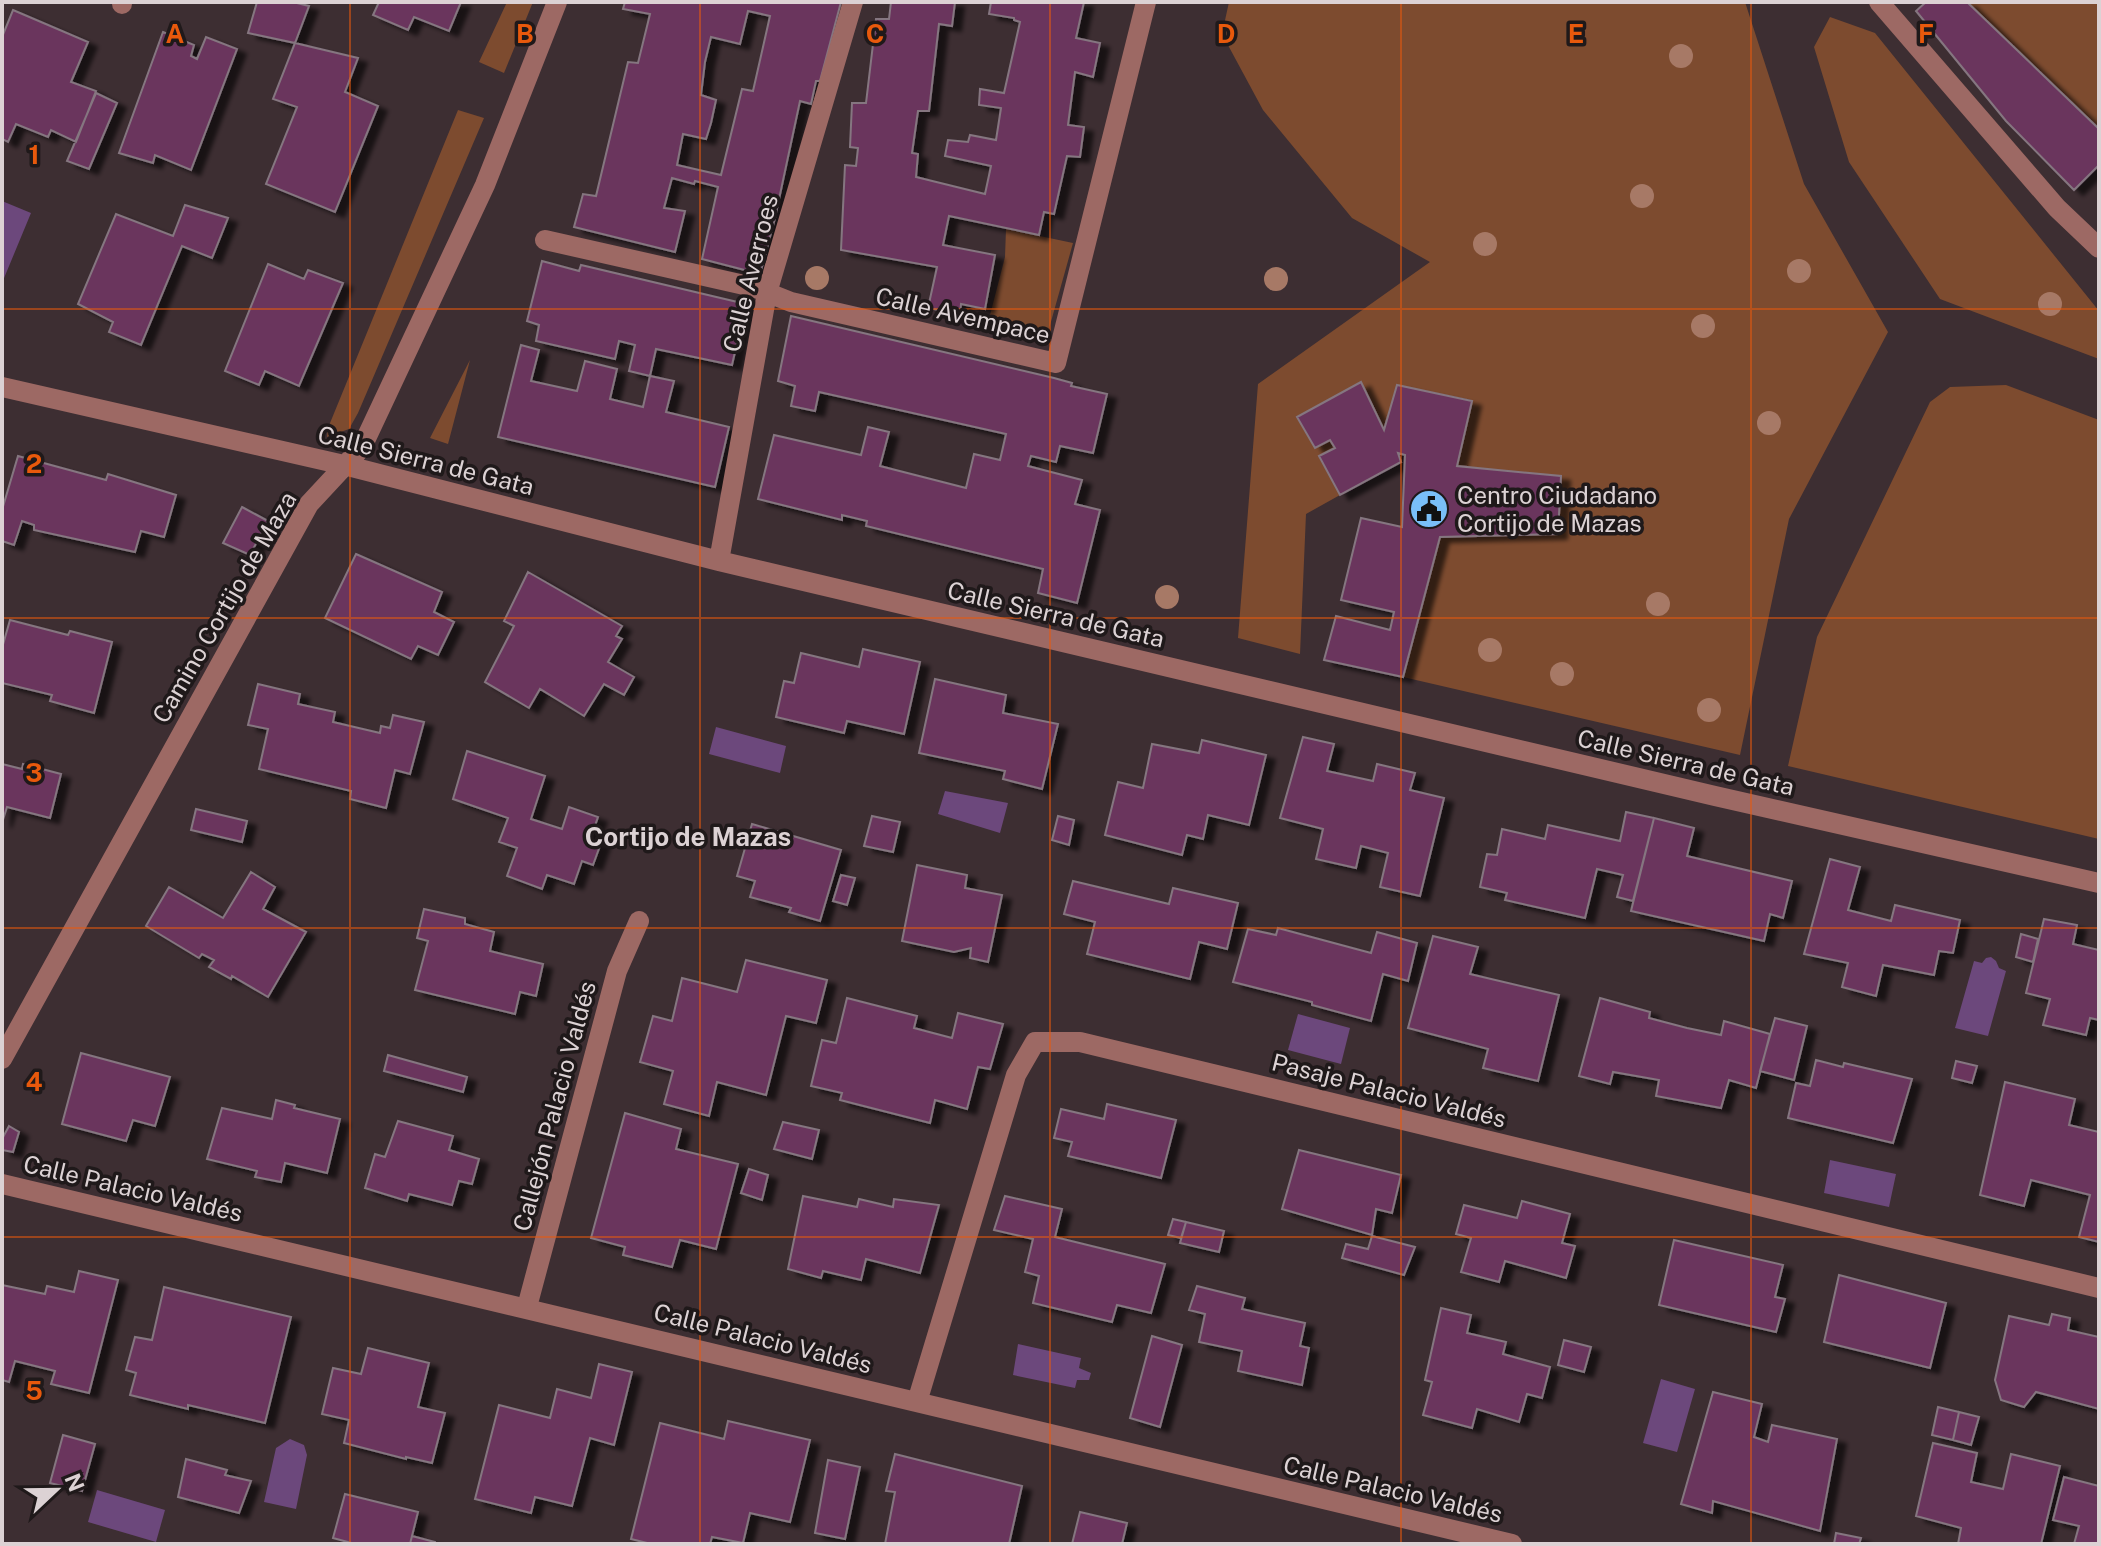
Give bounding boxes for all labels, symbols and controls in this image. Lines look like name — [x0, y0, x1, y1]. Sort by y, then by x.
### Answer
text: A — [166, 18, 185, 49]
text: B — [516, 18, 534, 49]
text: C — [866, 18, 884, 49]
text: D — [1217, 18, 1235, 49]
text: E — [1568, 18, 1584, 49]
text: F — [1918, 18, 1934, 49]
text: 1 — [28, 139, 40, 170]
street label: Calle Averroes — [717, 191, 783, 355]
street label: Calle Avempace — [873, 281, 1053, 349]
street label: Calle Sierra de Gata — [315, 420, 537, 500]
text: 2 — [26, 448, 42, 479]
place label: Centro Ciudadano Cortijo de Mazas — [1457, 481, 1657, 537]
street label: Camino Cortijo de Maza — [146, 487, 302, 727]
public building icon: Centro Ciudadano Cortijo de Mazas — [1408, 488, 1450, 530]
street label: Calle Sierra de Gata — [945, 575, 1167, 653]
street label: Calle Sierra de Gata — [1575, 723, 1797, 801]
text: 3 — [25, 757, 43, 788]
district label: Cortijo de Mazas — [585, 821, 791, 852]
street label: Callejón Palacio Valdés — [507, 978, 601, 1234]
street label: Pasaje Palacio Valdés — [1269, 1047, 1509, 1133]
text: 4 — [25, 1066, 43, 1097]
street label: Calle Palacio Valdés — [21, 1149, 245, 1227]
street label: Calle Palacio Valdés — [651, 1297, 875, 1379]
text: 5 — [25, 1375, 43, 1406]
north arrow — [16, 1450, 96, 1530]
street label: Calle Palacio Valdés — [1281, 1450, 1505, 1528]
text: N — [59, 1470, 90, 1495]

